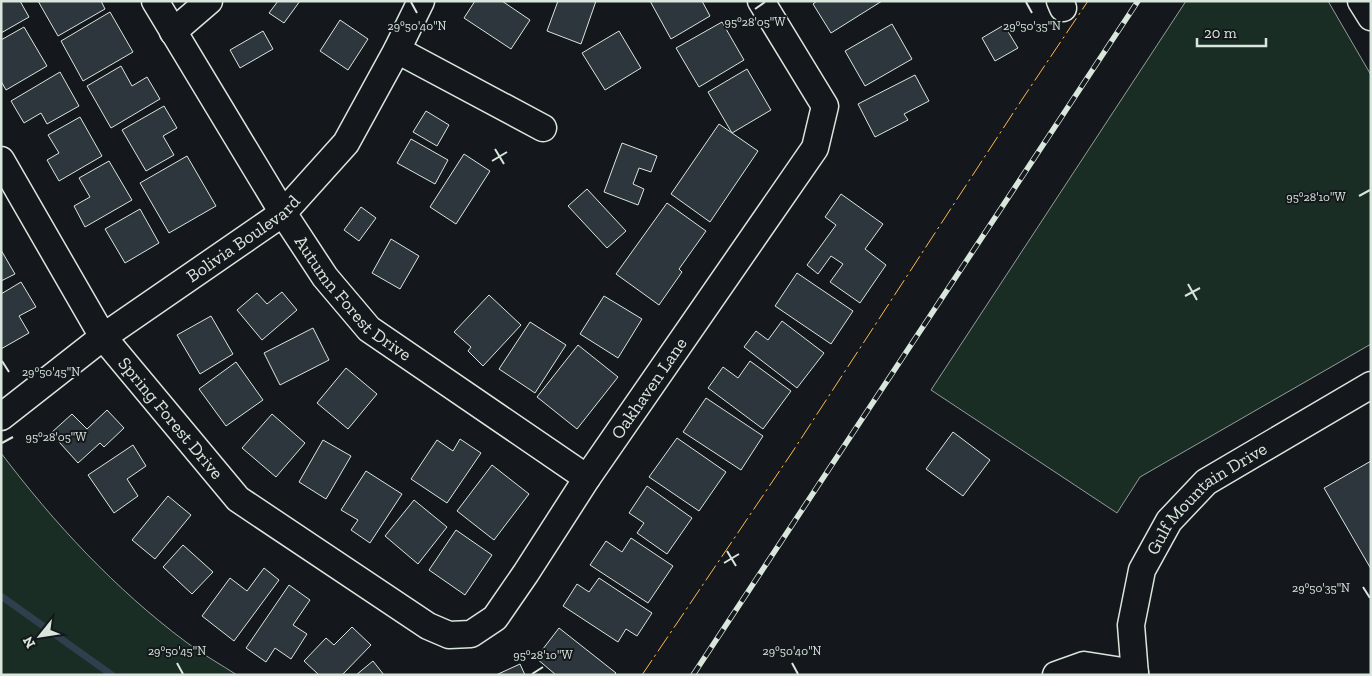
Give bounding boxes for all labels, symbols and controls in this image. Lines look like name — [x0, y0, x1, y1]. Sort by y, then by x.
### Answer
text: 95°28'05"W — [725, 15, 786, 29]
scale bar — [1197, 15, 1266, 47]
text: 29°50'40"N — [388, 19, 447, 33]
text: 29°50'35"N — [1003, 19, 1061, 33]
text: 20 m — [1204, 24, 1237, 42]
street label: Bolivia Boulevard — [182, 190, 305, 287]
text: 95°28'10"W — [1286, 190, 1346, 204]
street label: Autumn Forest Drive — [290, 231, 416, 366]
street label: Oakhaven Lane — [606, 333, 692, 443]
street label: Spring Forest Drive — [113, 353, 228, 484]
text: 29°50'45"N — [22, 365, 80, 379]
text: 95°28'05"W — [26, 430, 87, 444]
street label: Gulf Mountain Drive — [1142, 438, 1271, 559]
text: 29°50'35"N — [1292, 581, 1350, 595]
north arrow — [15, 611, 65, 661]
text: N — [19, 633, 39, 651]
text: 29°50'45"N — [148, 644, 206, 658]
text: 29°50'40"N — [763, 644, 822, 658]
text: 95°28'10"W — [513, 648, 573, 662]

